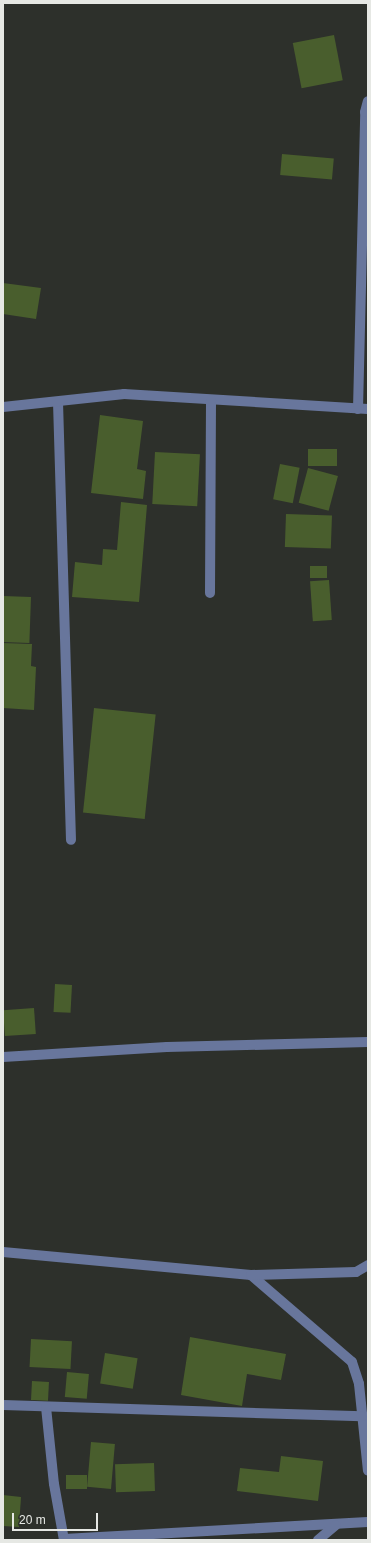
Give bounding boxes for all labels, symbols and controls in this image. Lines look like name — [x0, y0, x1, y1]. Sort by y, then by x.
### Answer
scale bar — [14, 1505, 100, 1531]
text: 20 m — [19, 1513, 46, 1527]

